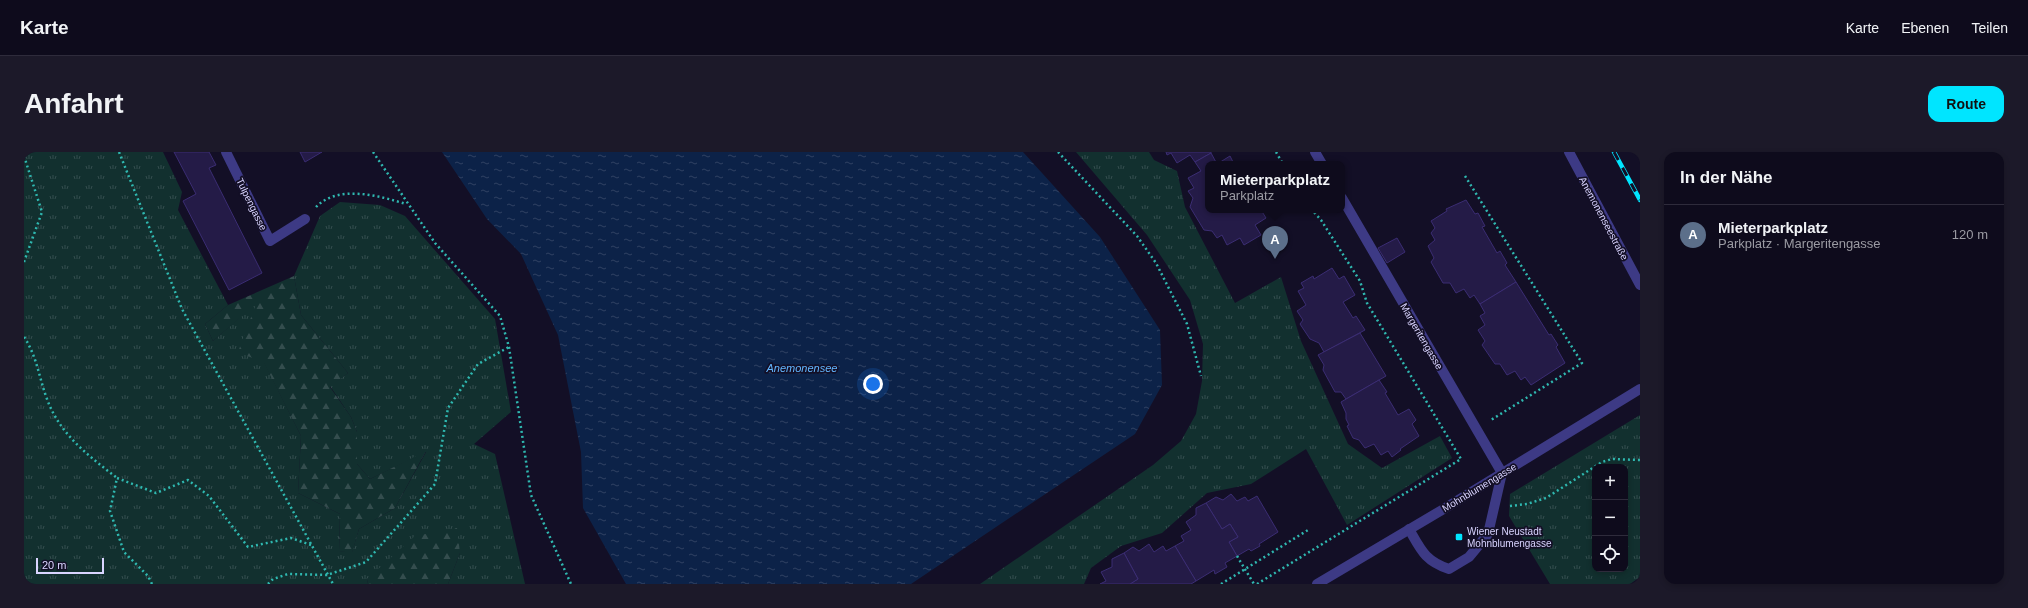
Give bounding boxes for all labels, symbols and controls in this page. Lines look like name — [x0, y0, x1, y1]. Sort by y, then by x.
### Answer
text: Karte — [20, 17, 69, 38]
text: Karte — [1846, 20, 1879, 36]
text: Ebenen — [1901, 20, 1949, 36]
text: Teilen — [1971, 20, 2008, 36]
button: Route — [1928, 86, 2004, 122]
text: Anfahrt — [24, 88, 124, 119]
popup — [1205, 161, 1345, 213]
text: In der Nähe — [1680, 168, 1773, 187]
text: Mieterparkplatz — [1220, 171, 1330, 188]
street label: Anemonenseestraße — [1577, 175, 1630, 262]
street label: Tulpengasse — [234, 176, 269, 233]
text: Parkplatz — [1220, 188, 1274, 203]
text: Mieterparkplatz — [1718, 219, 1828, 236]
pin: A — [1262, 226, 1288, 259]
text: A — [1688, 227, 1698, 242]
text: 120 m — [1952, 227, 1988, 242]
text: Parkplatz · Margeritengasse — [1718, 236, 1881, 251]
street label: Margeritengasse — [1398, 301, 1445, 372]
water label: Anemonensee — [766, 362, 837, 374]
your location — [863, 374, 883, 394]
street label: Mohnblumengasse — [1440, 461, 1519, 514]
map controls — [1592, 464, 1628, 572]
button: + — [1592, 464, 1628, 500]
button: − — [1592, 500, 1628, 536]
place label: Wiener Neustadt Mohnblumengasse — [1467, 526, 1552, 549]
marker: Wiener Neustadt Mohnblumengasse — [1454, 532, 1464, 542]
button: locate — [1592, 536, 1628, 572]
scale bar — [36, 556, 104, 575]
text: 20 m — [42, 559, 66, 571]

